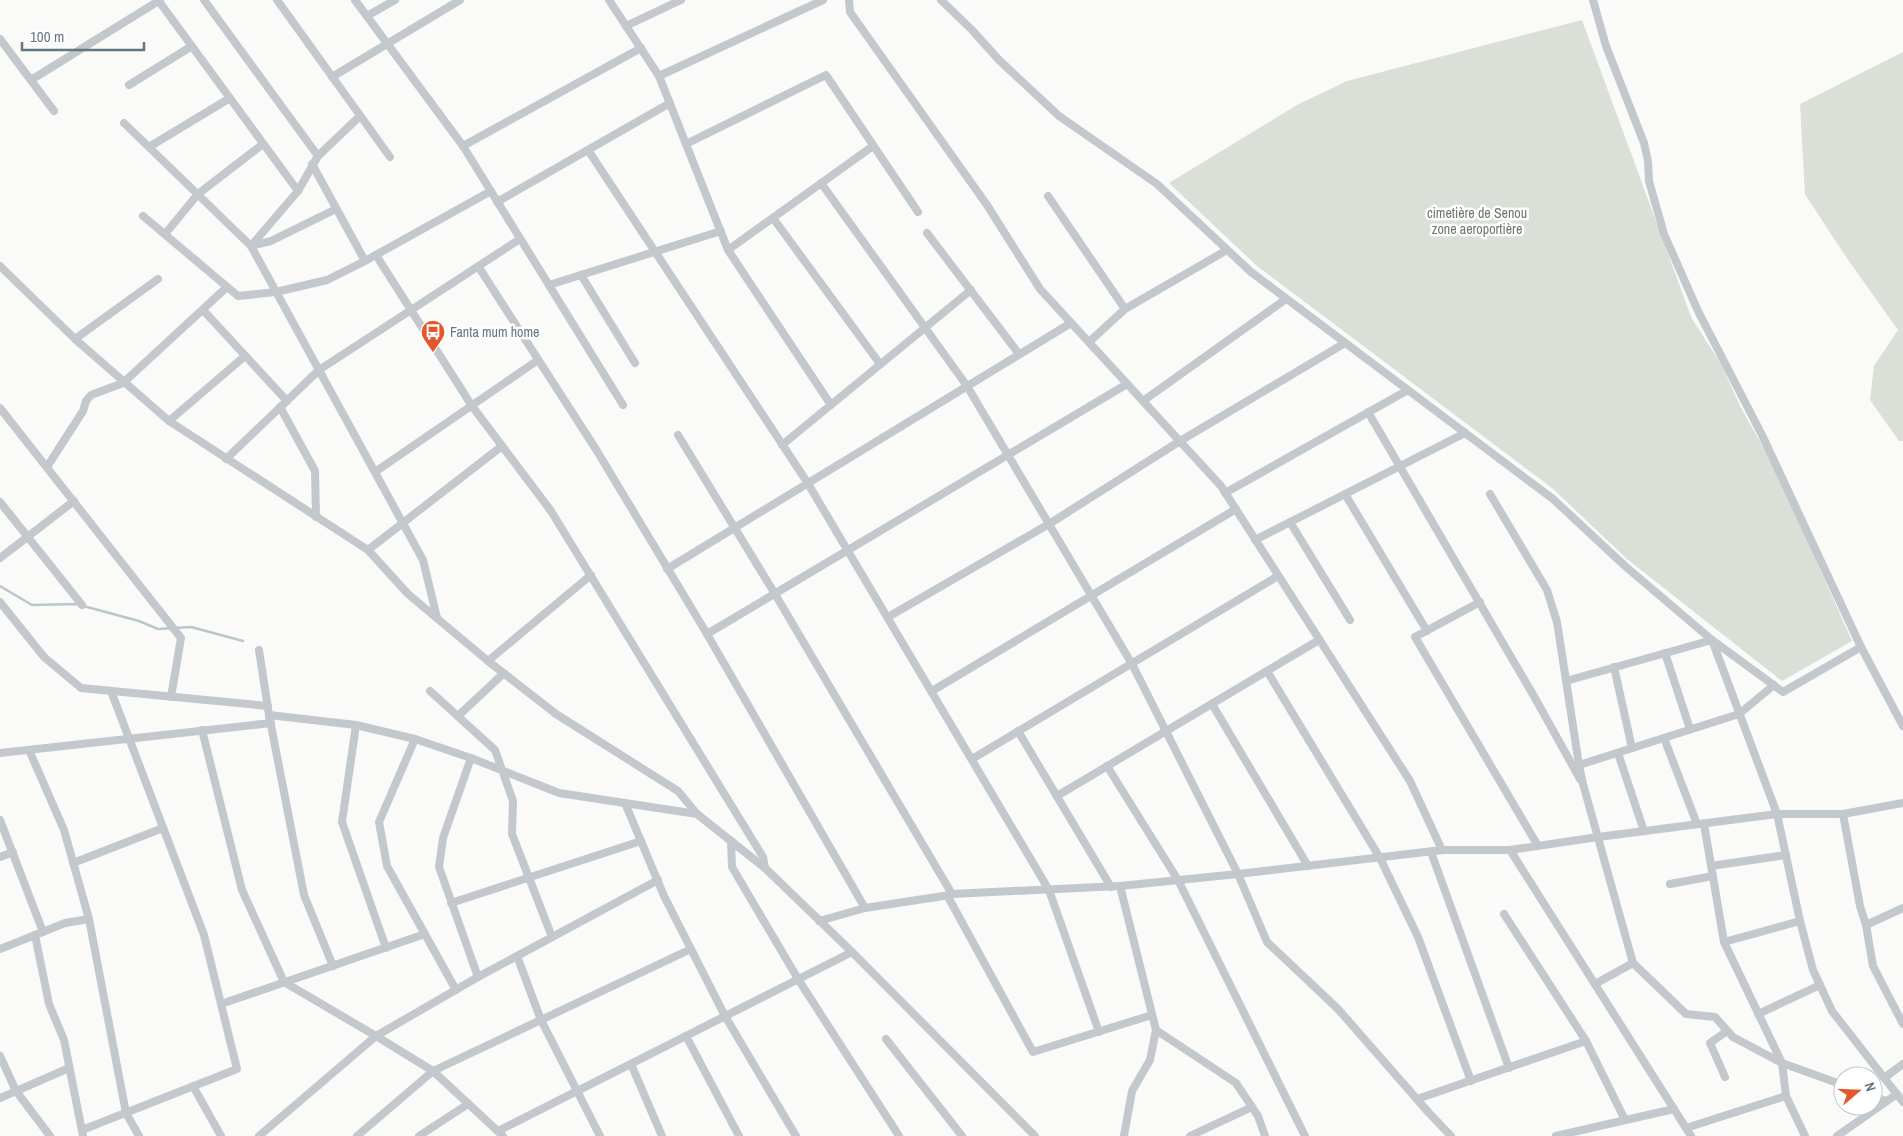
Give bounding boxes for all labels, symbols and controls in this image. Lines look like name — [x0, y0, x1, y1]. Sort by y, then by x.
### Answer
scale bar — [22, 20, 145, 52]
text: 100 m — [30, 26, 64, 47]
park label: cimetière de Senou zone aeroportière — [1427, 204, 1527, 238]
bus stop icon: Fanta mum home — [420, 319, 446, 353]
place label: Fanta mum home — [450, 323, 539, 341]
north arrow — [1833, 1066, 1883, 1116]
text: N — [1860, 1080, 1880, 1094]

